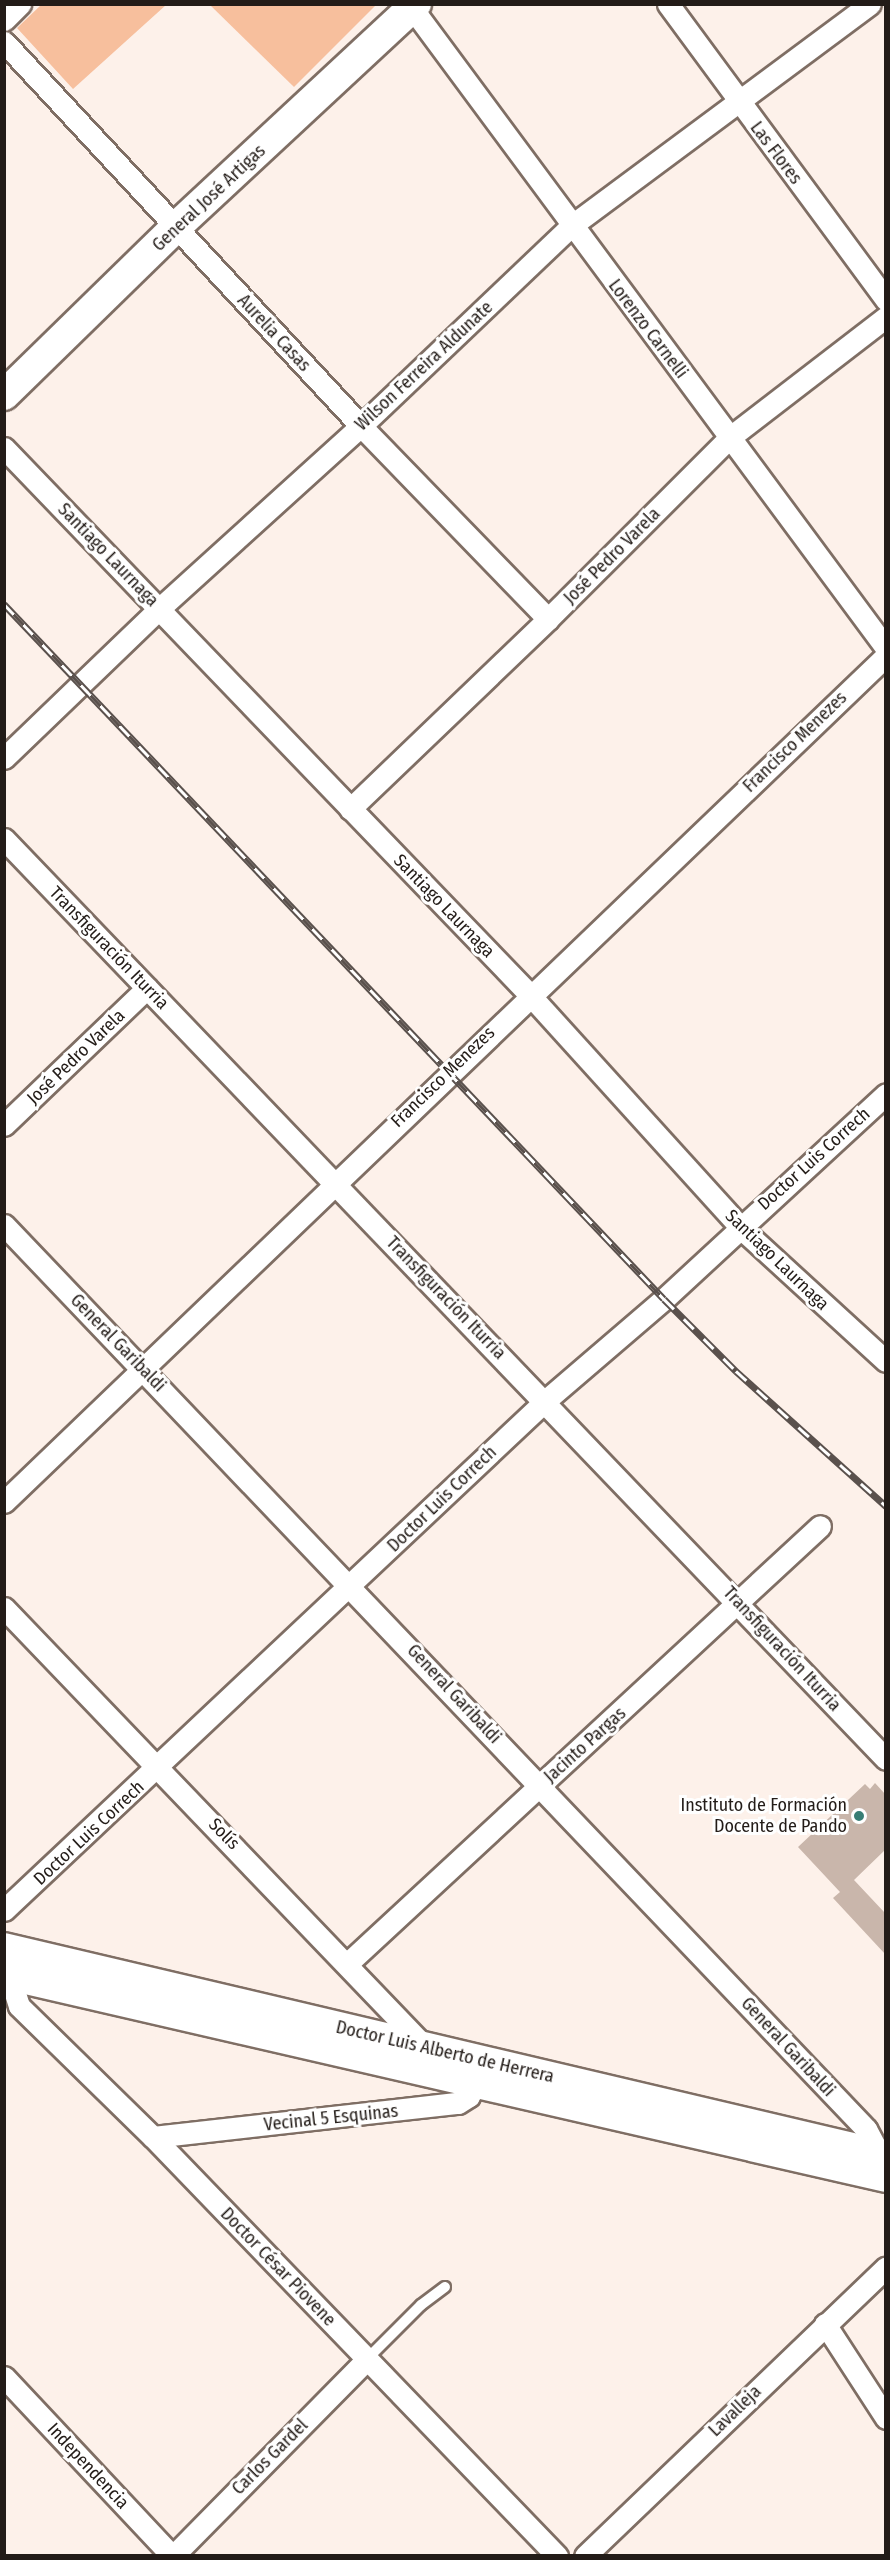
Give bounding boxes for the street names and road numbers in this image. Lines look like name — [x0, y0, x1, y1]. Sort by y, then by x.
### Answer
street label: Las Flores — [746, 117, 806, 189]
street label: General José Artigas — [148, 140, 270, 256]
street label: Lorenzo Carnelli — [604, 275, 692, 383]
street label: Aurelia Casas — [233, 290, 315, 376]
street label: Wilson Ferreira Aldunate — [351, 297, 497, 435]
street label: Santiago Laurnaga — [53, 499, 163, 611]
street label: José Pedro Varela — [559, 503, 665, 609]
street label: Francisco Menezes — [739, 687, 851, 797]
street label: Santiago Laurnaga — [389, 850, 499, 962]
street label: Transfiguración Iturria — [45, 882, 173, 1014]
street label: José Pedro Varela — [23, 1005, 129, 1109]
street label: Francisco Menezes — [387, 1022, 499, 1132]
street label: Doctor Luis Correch — [754, 1103, 874, 1215]
street label: Santiago Laurnaga — [721, 1205, 833, 1315]
street label: Transfiguración Iturria — [382, 1232, 510, 1364]
street label: General Garibaldi — [66, 1290, 170, 1396]
street label: Doctor Luis Correch — [383, 1441, 501, 1557]
street label: Transfiguración Iturria — [719, 1582, 845, 1716]
street label: General Garibaldi — [403, 1640, 505, 1748]
street label: Jacinto Pargas — [540, 1703, 630, 1787]
street label: Doctor Luis Correch — [29, 1776, 149, 1890]
street label: Solís — [204, 1814, 244, 1854]
street label: General Garibaldi — [737, 1993, 839, 2101]
street label: Doctor Luis Alberto de Herrera — [334, 2016, 556, 2088]
street label: Vecinal 5 Esquinas — [263, 2100, 399, 2136]
street label: Doctor César Piovene — [216, 2203, 340, 2331]
street label: Lavalleja — [704, 2381, 766, 2441]
street label: Carlos Gardel — [228, 2415, 312, 2499]
street label: Independencia — [43, 2418, 133, 2514]

